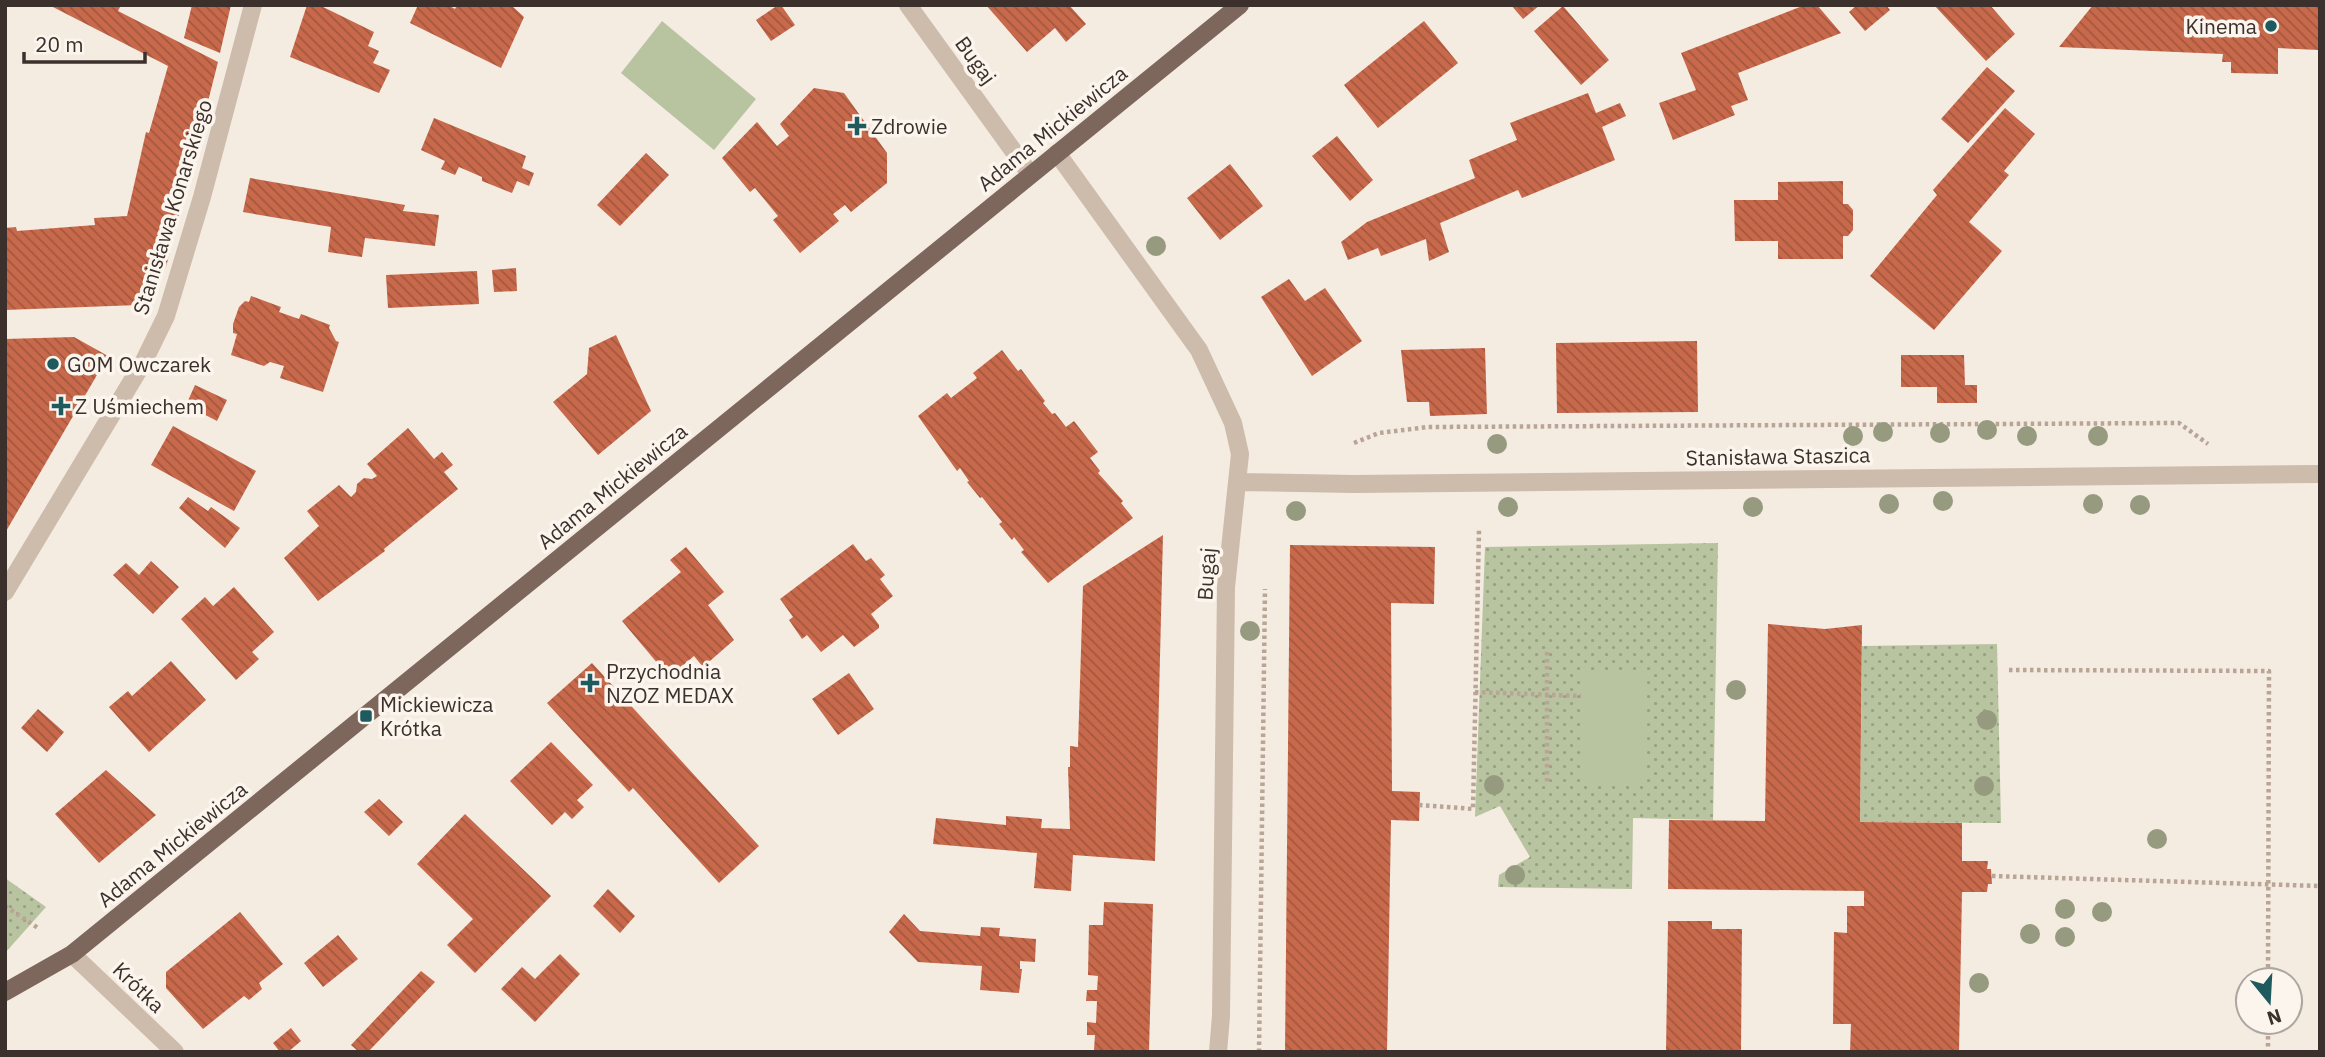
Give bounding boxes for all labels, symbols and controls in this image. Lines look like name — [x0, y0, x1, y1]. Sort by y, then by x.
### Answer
place label: Kinema — [2185, 12, 2257, 40]
marker: Kinema — [2263, 18, 2279, 34]
scale bar — [24, 21, 145, 65]
text: 20 m — [35, 30, 84, 58]
street label: Bugaj — [949, 30, 1003, 90]
street label: Adama Mickiewicza — [971, 59, 1133, 197]
street label: Stanisława Konarskiego — [126, 96, 218, 318]
place label: Zdrowie — [871, 112, 948, 140]
marker: Zdrowie — [849, 118, 865, 134]
place label: GOM Owczarek — [67, 350, 211, 378]
marker: GOM Owczarek — [45, 356, 61, 372]
place label: Z Uśmiechem — [75, 392, 204, 420]
marker: Z Uśmiechem — [53, 398, 69, 414]
street label: Adama Mickiewicza — [531, 417, 693, 555]
street label: Stanisława Staszica — [1685, 440, 1871, 472]
street label: Bugaj — [1190, 547, 1222, 601]
place label: Przychodnia NZOZ MEDAX — [606, 657, 734, 709]
marker: Przychodnia NZOZ MEDAX — [580, 673, 600, 693]
place label: Mickiewicza Krótka — [380, 690, 494, 742]
marker: Mickiewicza Krótka — [358, 708, 374, 724]
street label: Adama Mickiewicza — [91, 775, 253, 913]
street label: Krótka — [107, 955, 171, 1019]
north arrow — [2234, 966, 2304, 1036]
text: N — [2264, 1004, 2285, 1031]

